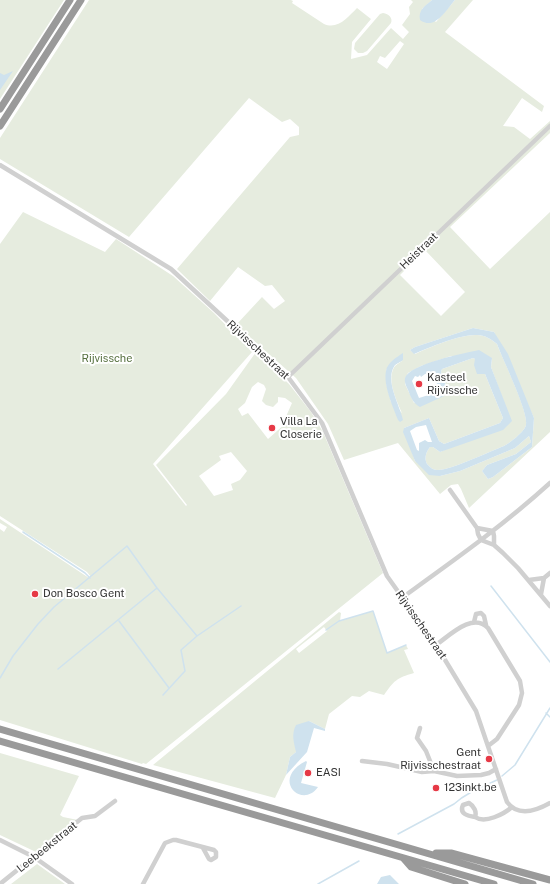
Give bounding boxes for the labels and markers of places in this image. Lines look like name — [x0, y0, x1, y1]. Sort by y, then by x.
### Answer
place label: Kasteel Rijvissche — [427, 371, 478, 397]
marker: Kasteel Rijvissche — [414, 379, 424, 389]
place label: Villa La Closerie — [280, 415, 322, 441]
marker: Villa La Closerie — [267, 423, 277, 433]
place label: Don Bosco Gent — [43, 587, 125, 601]
marker: Don Bosco Gent — [30, 589, 40, 599]
place label: Gent Rijvisschestraat — [400, 746, 481, 772]
marker: Gent Rijvisschestraat — [484, 754, 494, 764]
place label: EASI — [316, 766, 341, 780]
marker: EASI — [303, 768, 313, 778]
place label: 123inkt.be — [444, 781, 497, 795]
marker: 123inkt.be — [431, 783, 441, 793]

